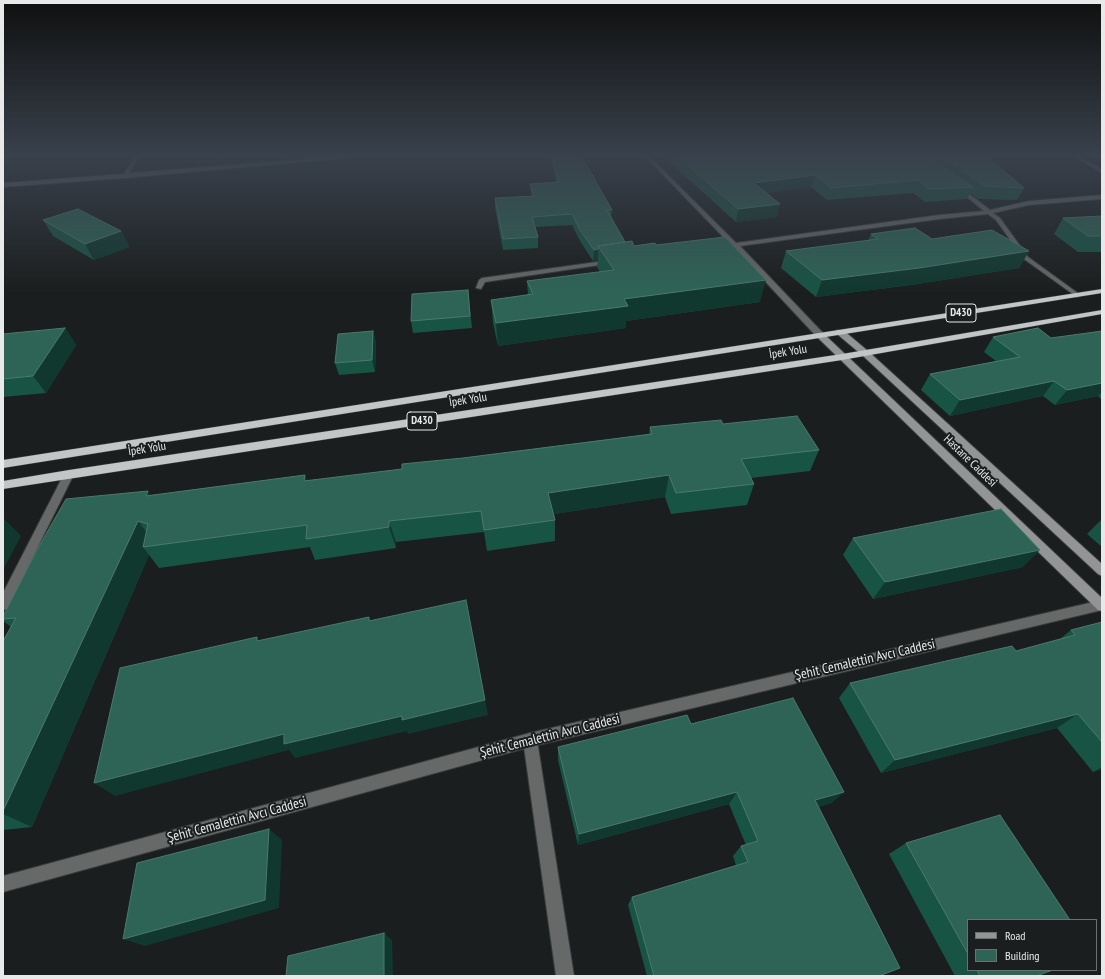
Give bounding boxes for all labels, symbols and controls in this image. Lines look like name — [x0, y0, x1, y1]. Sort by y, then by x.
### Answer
road number: D430 — [946, 304, 976, 322]
street label: İpek Yolu — [768, 342, 808, 362]
street label: İpek Yolu — [448, 390, 488, 410]
road number: D430 — [407, 412, 437, 430]
street label: Hastane Caddesi — [940, 432, 1000, 490]
street label: İpek Yolu — [127, 439, 167, 459]
street label: Şehit Cemalettin Avcı Caddesi — [793, 636, 937, 684]
street label: Şehit Cemalettin Avcı Caddesi — [478, 711, 622, 761]
street label: Şehit Cemalettin Avcı Caddesi — [166, 793, 308, 847]
legend — [967, 919, 1097, 971]
text: Road — [1005, 928, 1025, 943]
text: Building — [1005, 948, 1040, 963]

